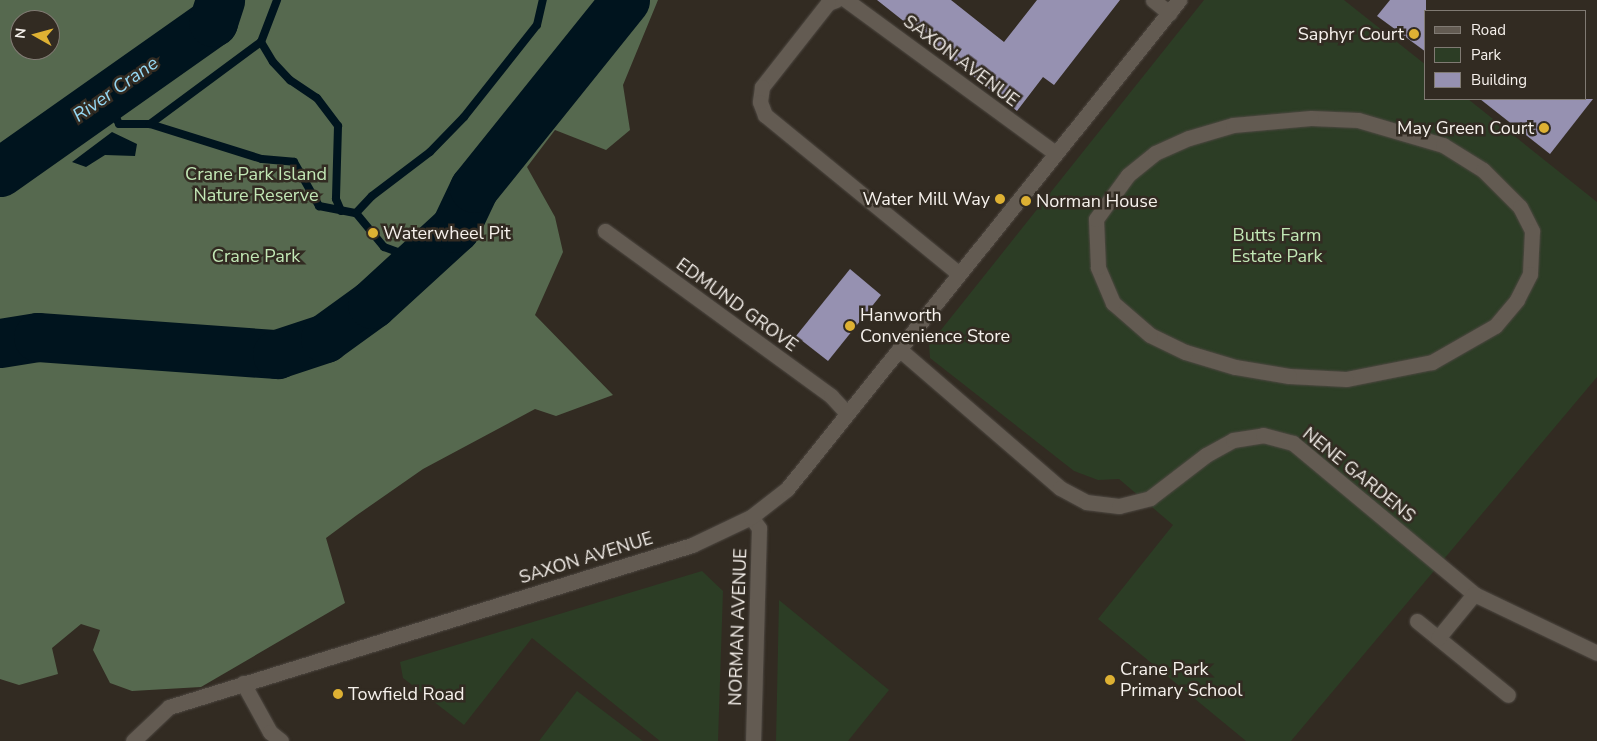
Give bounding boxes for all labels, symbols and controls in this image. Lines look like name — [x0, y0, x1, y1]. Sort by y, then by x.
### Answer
north arrow — [10, 10, 60, 60]
legend — [1424, 10, 1587, 100]
street label: SAXON AVENUE — [899, 11, 1023, 111]
text: Road — [1471, 20, 1506, 40]
place label: Saphyr Court — [1298, 23, 1404, 45]
text: N — [11, 27, 31, 40]
marker: Saphyr Court — [1408, 28, 1420, 40]
text: Park — [1471, 45, 1501, 65]
water label: River Crane — [69, 52, 163, 128]
text: Building — [1471, 70, 1527, 90]
place label: May Green Court — [1397, 117, 1534, 139]
marker: May Green Court — [1538, 122, 1550, 134]
park label: Crane Park Island Nature Reserve — [185, 164, 327, 206]
place label: Water Mill Way — [862, 188, 990, 210]
place label: Norman House — [1036, 190, 1158, 212]
marker: Water Mill Way — [994, 193, 1006, 205]
marker: Norman House — [1020, 195, 1032, 207]
place label: Waterwheel Pit — [383, 222, 510, 244]
park label: Butts Farm Estate Park — [1231, 225, 1323, 268]
marker: Waterwheel Pit — [367, 227, 379, 239]
park label: Crane Park — [212, 245, 300, 267]
street label: EDMUND GROVE — [672, 254, 802, 356]
place label: Hanworth Convenience Store — [860, 305, 1010, 348]
marker: Hanworth Convenience Store — [844, 320, 856, 332]
street label: NENE GARDENS — [1298, 423, 1420, 527]
street label: SAXON AVENUE — [516, 527, 656, 589]
street label: NORMAN AVENUE — [724, 548, 752, 706]
place label: Crane Park Primary School — [1120, 659, 1243, 702]
marker: Crane Park Primary School — [1104, 674, 1116, 686]
place label: Towfield Road — [348, 683, 464, 705]
marker: Towfield Road — [332, 688, 344, 700]

